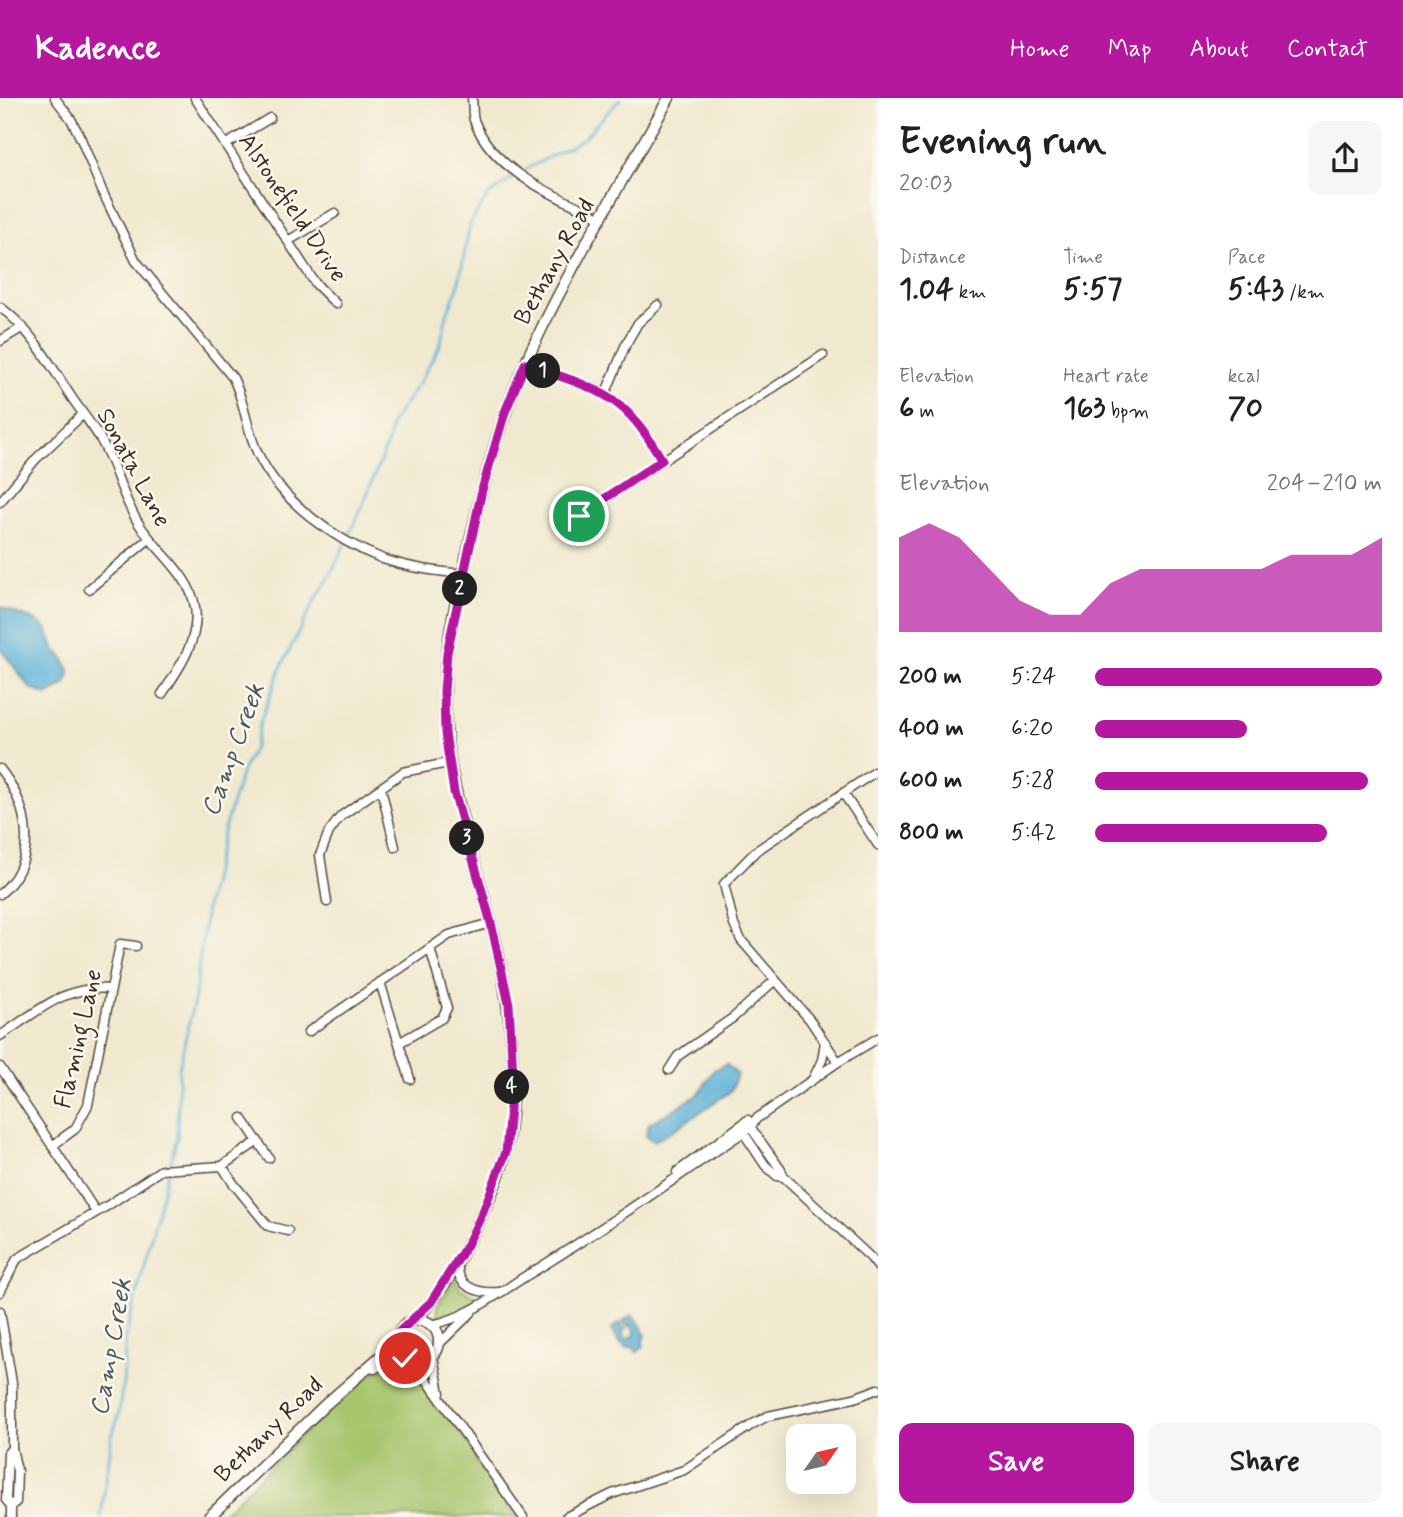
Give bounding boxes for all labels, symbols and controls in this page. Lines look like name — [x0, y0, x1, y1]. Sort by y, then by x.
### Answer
text: Kadence — [35, 27, 161, 71]
text: Home — [1010, 34, 1070, 65]
text: Map — [1108, 34, 1152, 65]
text: About — [1190, 34, 1249, 65]
text: Contact — [1287, 34, 1368, 65]
text: Evening run — [899, 118, 1106, 167]
button: share — [1308, 121, 1382, 195]
street label: Alstonefield Drive — [231, 127, 353, 289]
text: 20:03 — [899, 169, 952, 199]
street label: Bethany Road — [508, 193, 602, 331]
text: Distance — [899, 245, 966, 270]
text: Time — [1063, 245, 1103, 270]
text: Pace — [1228, 245, 1265, 270]
text: 1.04 — [899, 270, 954, 309]
text: 5:57 — [1063, 270, 1122, 309]
text: 5:43 — [1228, 270, 1284, 309]
text: km — [954, 280, 987, 305]
text: /km — [1284, 280, 1325, 305]
pin: 1 — [526, 354, 560, 388]
text: 1 — [538, 358, 547, 383]
text: Elevation — [899, 364, 974, 389]
text: Heart rate — [1063, 364, 1149, 389]
text: kcal — [1228, 364, 1260, 389]
text: 6 — [899, 389, 914, 428]
text: 163 — [1063, 389, 1106, 428]
text: 70 — [1228, 389, 1263, 428]
text: m — [914, 399, 935, 424]
text: bpm — [1106, 399, 1149, 424]
street label: Sonata Lane — [89, 403, 177, 533]
text: Elevation — [899, 469, 990, 499]
text: 204–210 m — [1267, 469, 1382, 499]
pin — [549, 486, 609, 546]
icon: arrive — [560, 497, 598, 535]
pin: 2 — [442, 572, 477, 606]
text: 2 — [455, 576, 464, 601]
text: 200 m — [899, 662, 962, 692]
text: 5:24 — [1011, 662, 1056, 692]
water label: Camp Creek — [194, 679, 274, 821]
text: 400 m — [899, 714, 964, 744]
text: 6:20 — [1011, 714, 1053, 744]
text: 600 m — [899, 766, 962, 796]
text: 5:28 — [1011, 766, 1055, 796]
text: 800 m — [899, 818, 963, 848]
text: 5:42 — [1011, 818, 1056, 848]
pin: 3 — [449, 820, 484, 856]
text: 3 — [462, 825, 471, 850]
street label: Flaming Lane — [48, 966, 113, 1112]
pin: 4 — [494, 1070, 530, 1104]
text: 4 — [506, 1074, 517, 1099]
water label: Camp Creek — [83, 1276, 141, 1418]
pin — [375, 1328, 435, 1388]
icon: check — [386, 1339, 424, 1377]
street label: Bethany Road — [208, 1370, 330, 1490]
button: Save — [899, 1423, 1134, 1503]
button: Share — [1148, 1423, 1382, 1503]
north arrow — [786, 1424, 856, 1494]
map controls — [786, 1424, 856, 1494]

